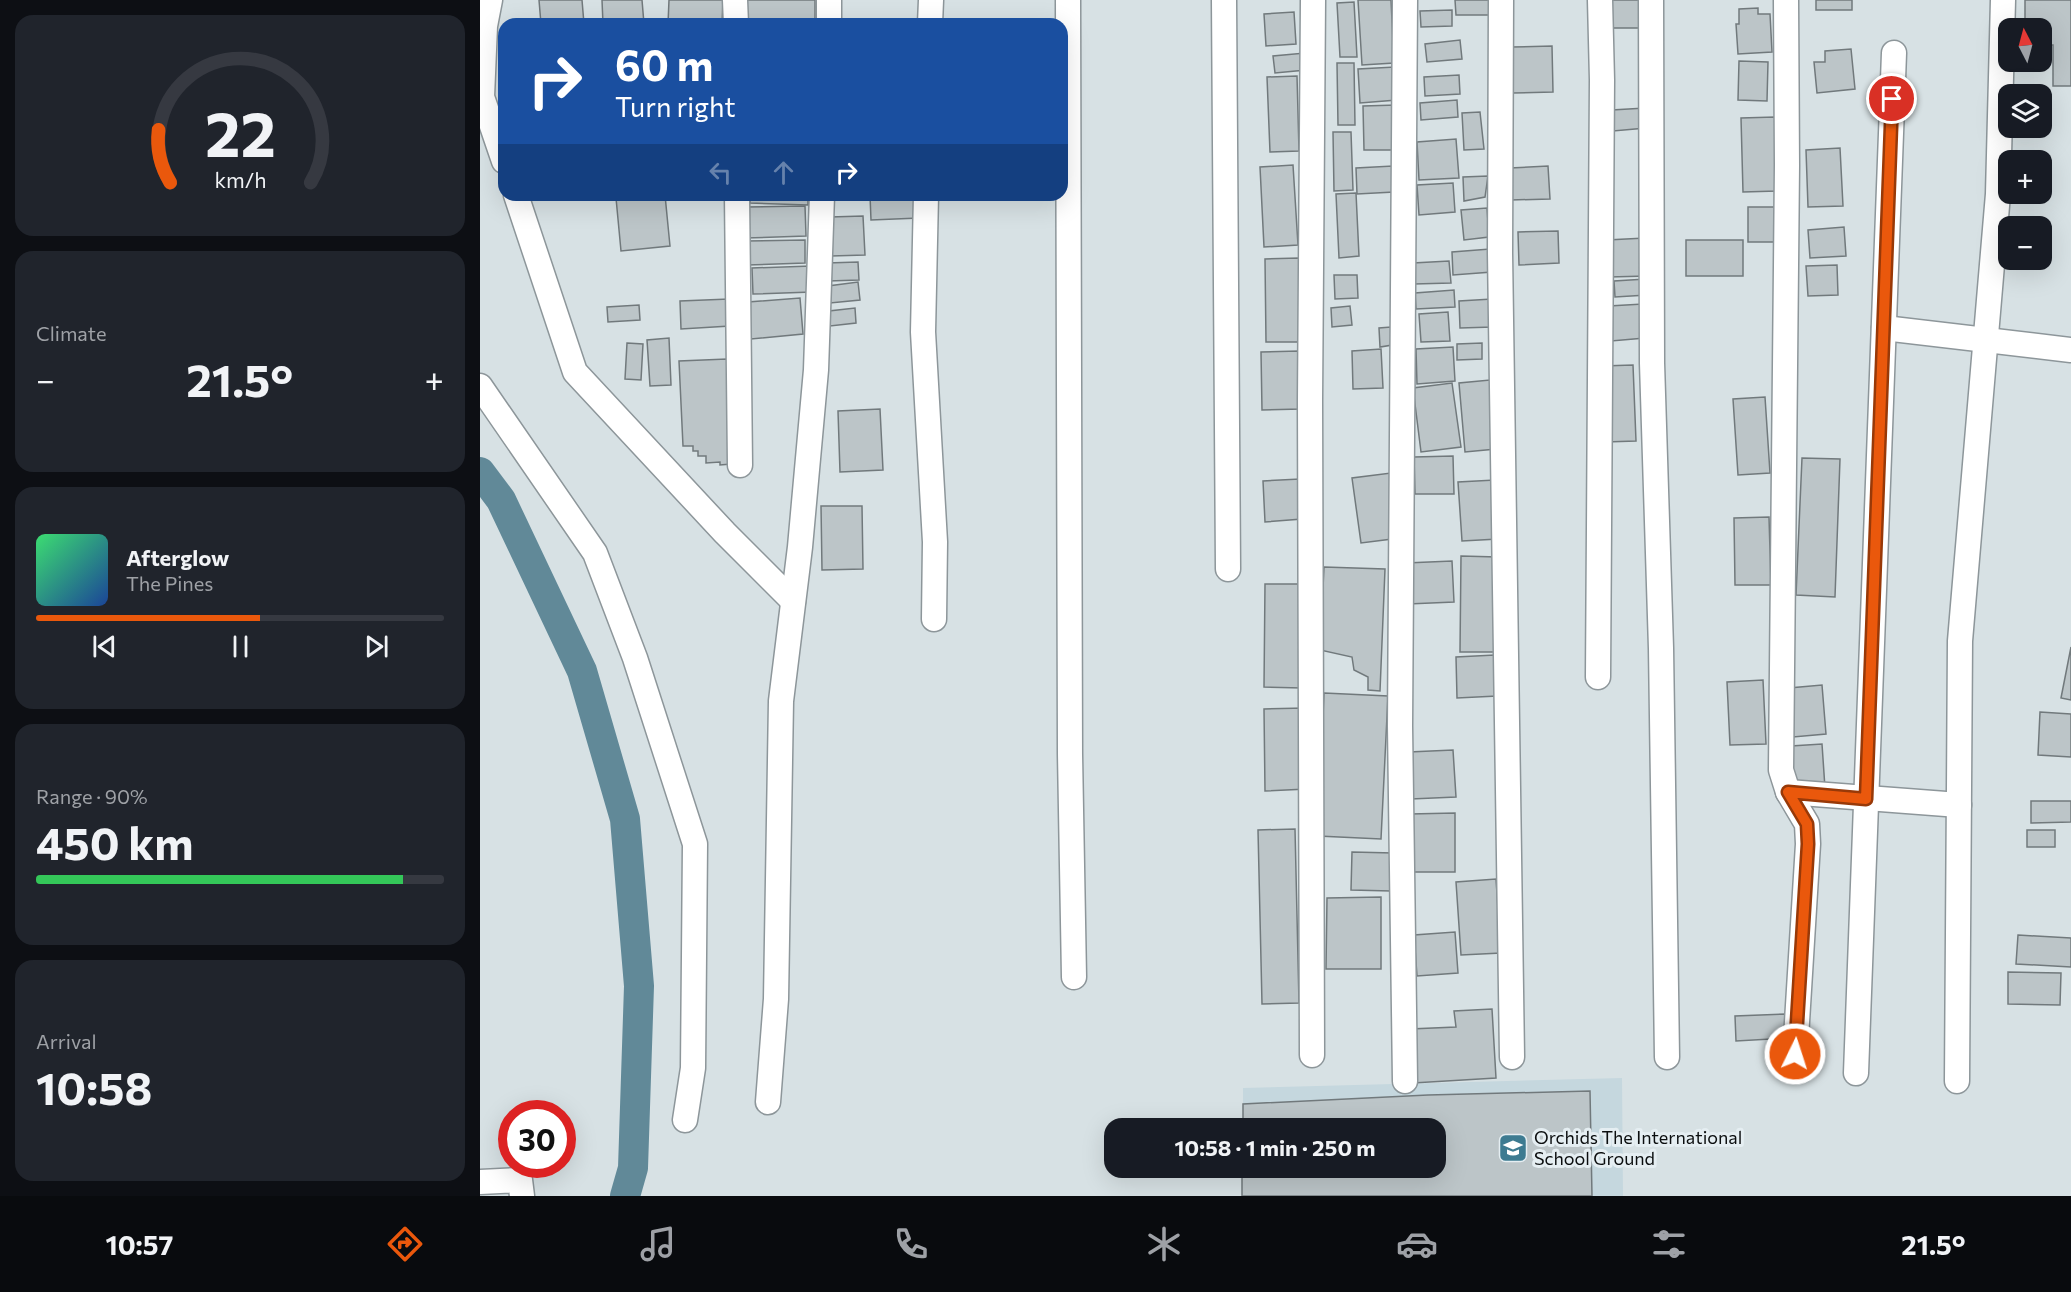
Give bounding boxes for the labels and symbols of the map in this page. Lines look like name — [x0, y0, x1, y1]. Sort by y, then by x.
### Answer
north arrow — [1998, 18, 2052, 72]
pin — [1866, 73, 1917, 124]
position arrow — [1763, 1022, 1827, 1086]
speed limit sign: 30 — [498, 1100, 576, 1178]
place label: Orchids The International School Ground — [1534, 1126, 1742, 1169]
school or university icon: Orchids The International School Ground — [1497, 1132, 1529, 1164]

